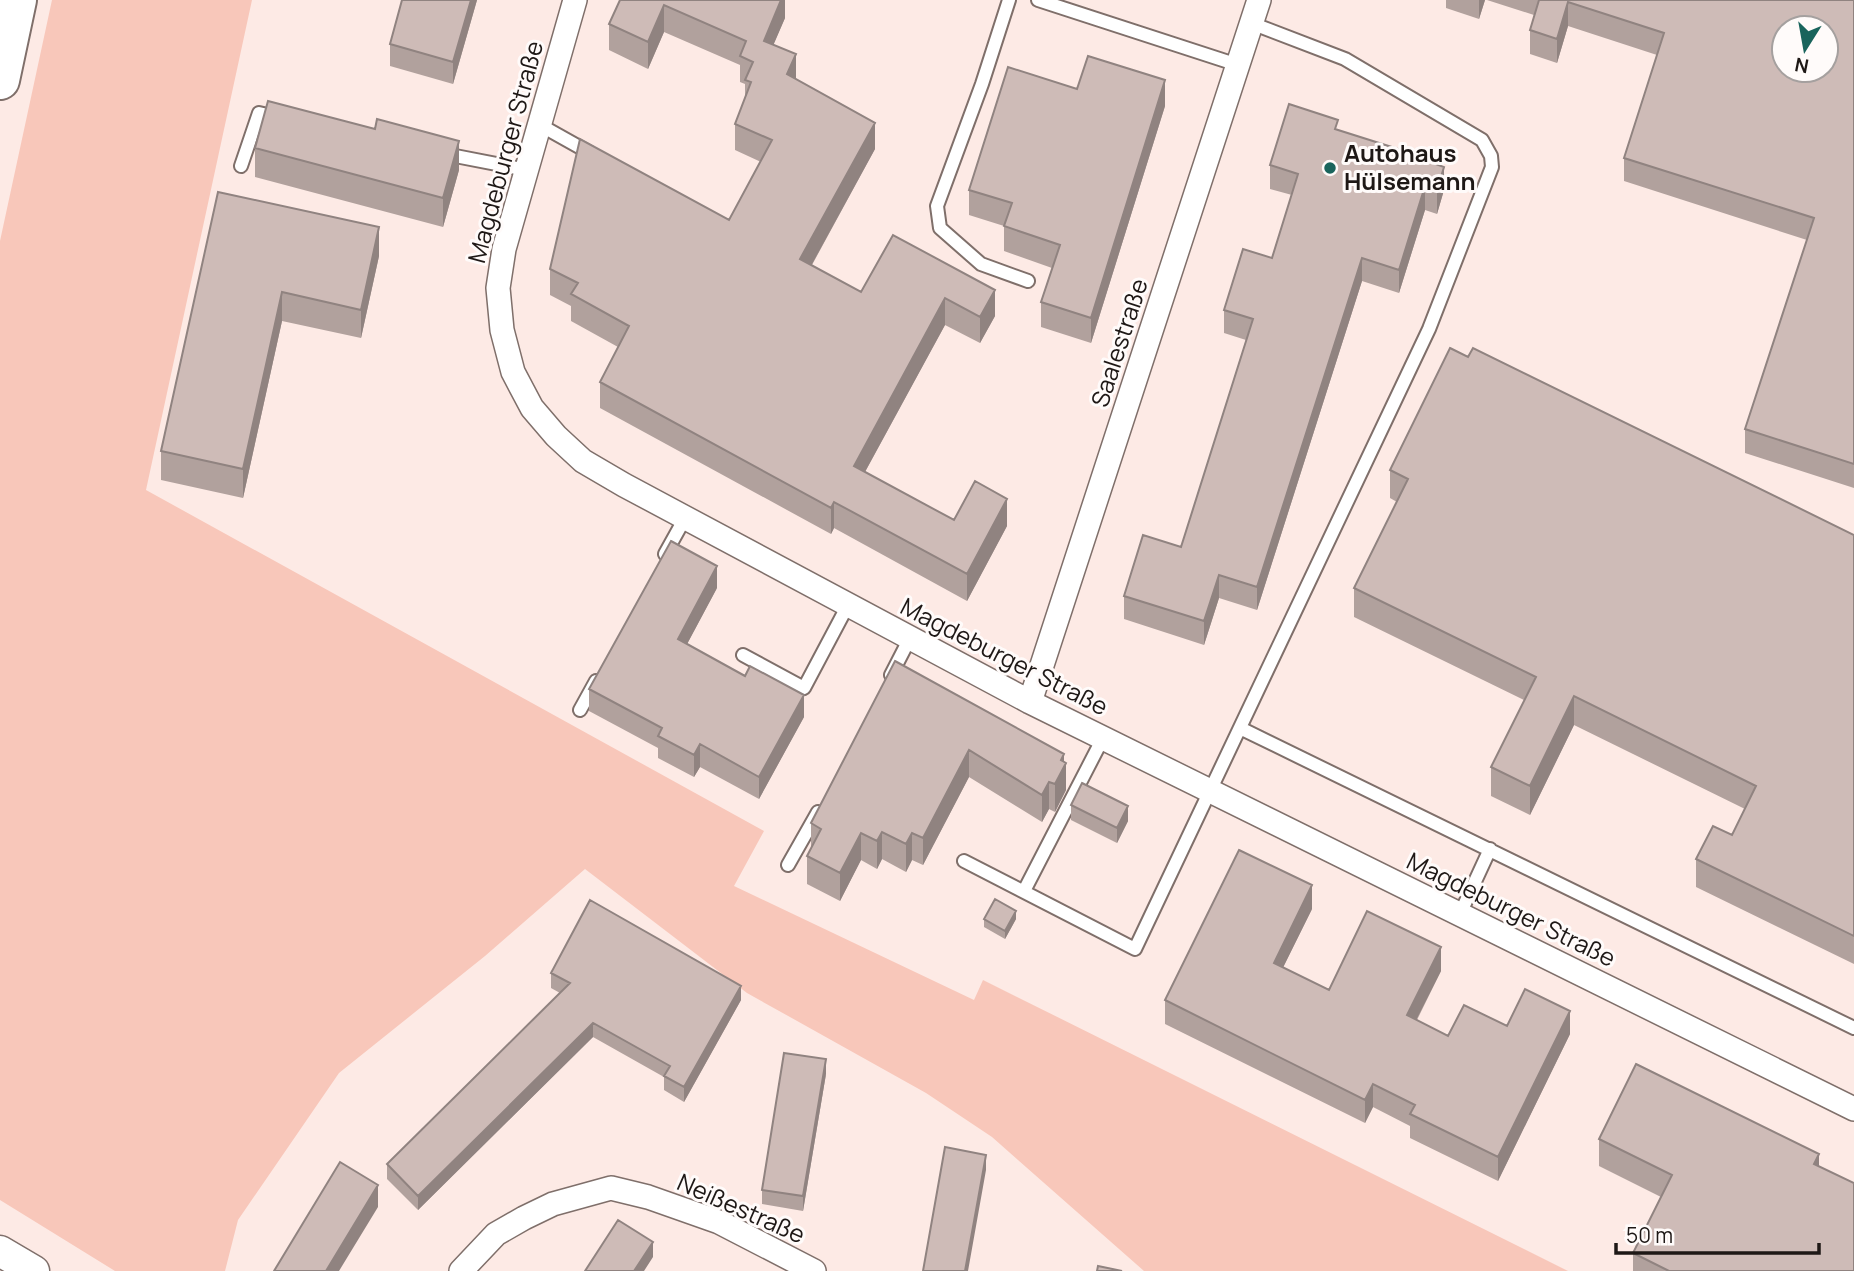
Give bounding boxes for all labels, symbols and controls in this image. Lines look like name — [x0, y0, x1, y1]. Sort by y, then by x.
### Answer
north arrow — [1770, 14, 1840, 84]
street label: Magdeburger Straße — [459, 37, 550, 266]
text: N — [1793, 52, 1811, 80]
place label: Autohaus Hülsemann — [1344, 136, 1476, 197]
marker: Autohaus Hülsemann — [1322, 160, 1338, 176]
street label: Saalestraße — [1082, 274, 1155, 411]
street label: Magdeburger Straße — [895, 589, 1114, 722]
street label: Magdeburger Straße — [1402, 844, 1622, 974]
street label: Neißestraße — [673, 1165, 811, 1250]
scale bar — [1616, 1212, 1819, 1256]
text: 50 m — [1626, 1221, 1673, 1249]

